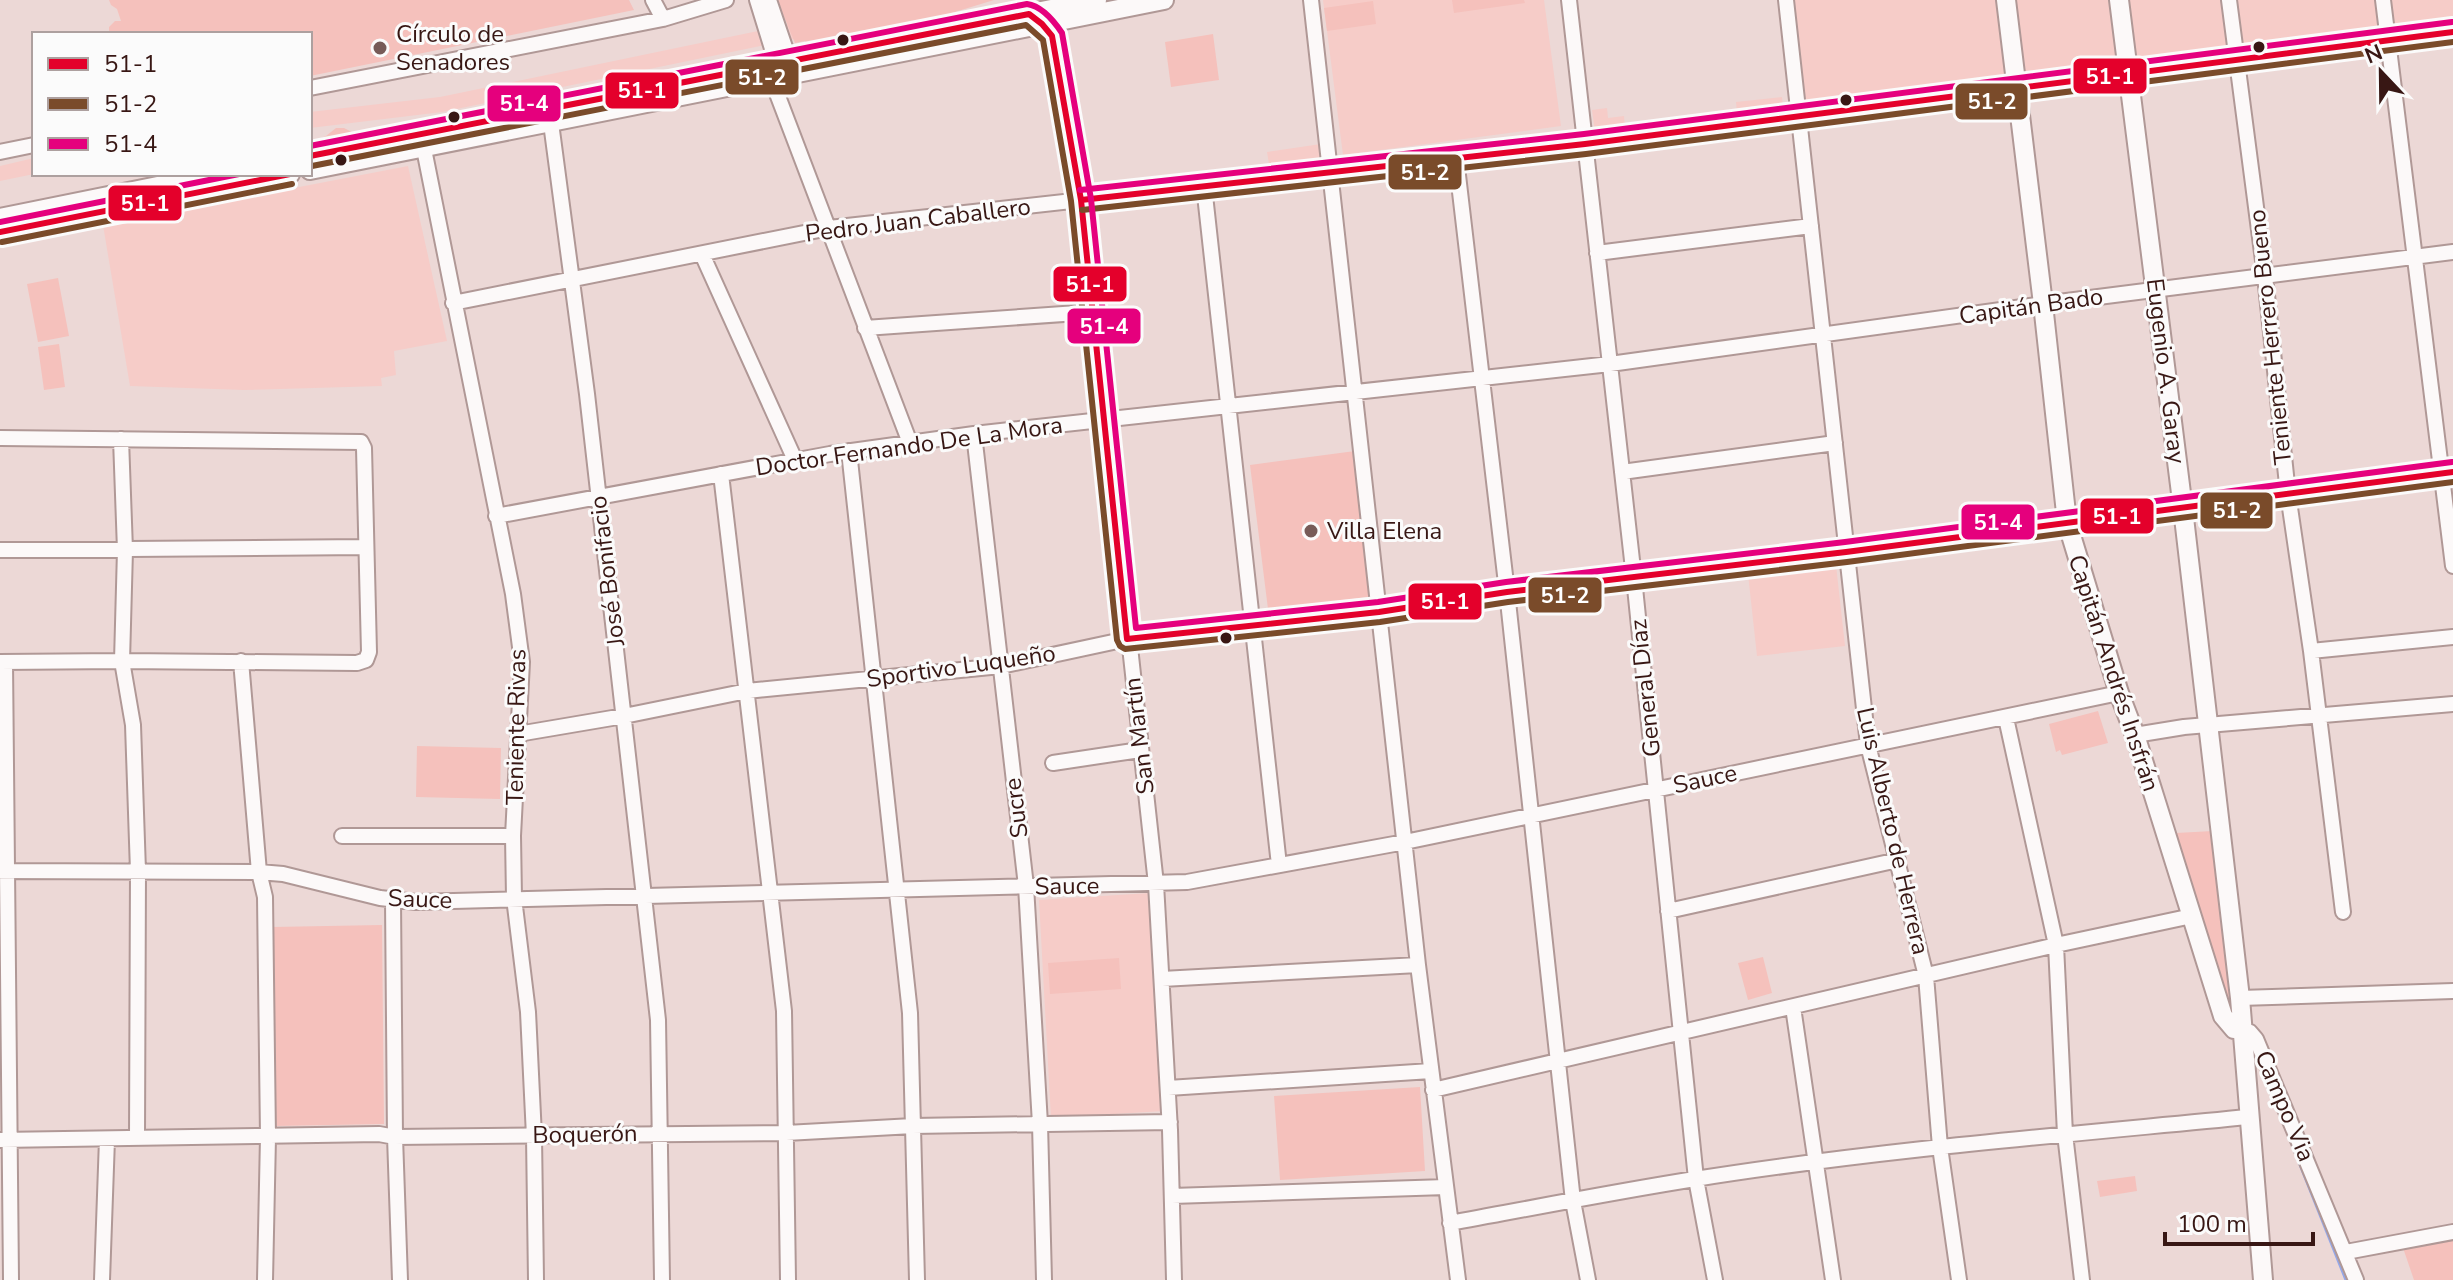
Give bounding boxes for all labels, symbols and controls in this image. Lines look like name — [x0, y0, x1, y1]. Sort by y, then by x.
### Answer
place label: Círculo de Senadores — [396, 18, 510, 78]
legend — [32, 32, 312, 176]
unlabelled marker — [835, 32, 851, 48]
north arrow — [2341, 32, 2421, 112]
text: N — [2361, 37, 2387, 71]
marker: Círculo de Senadores — [371, 39, 389, 57]
unlabelled marker — [2251, 39, 2267, 55]
text: 51-1 — [104, 48, 157, 80]
line badge: 51-1 — [2072, 57, 2148, 95]
line badge: 51-2 — [724, 58, 800, 96]
text: 51-1 — [2085, 62, 2135, 92]
text: 51-2 — [737, 63, 787, 93]
line badge: 51-1 — [604, 71, 680, 110]
text: 51-1 — [617, 76, 667, 106]
line badge: 51-2 — [1954, 82, 2029, 121]
line badge: 51-4 — [486, 84, 562, 123]
text: 51-2 — [1967, 87, 2017, 117]
text: 51-2 — [104, 88, 157, 120]
text: 51-4 — [499, 89, 549, 119]
unlabelled marker — [1838, 92, 1854, 108]
unlabelled marker — [446, 109, 462, 125]
text: 51-4 — [104, 128, 157, 160]
unlabelled marker — [333, 152, 349, 168]
line badge: 51-2 — [1387, 153, 1463, 191]
text: 51-2 — [1400, 158, 1450, 188]
line badge: 51-1 — [107, 184, 183, 222]
text: 51-1 — [120, 189, 170, 219]
street label: Pedro Juan Caballero — [803, 190, 1033, 250]
street label: Teniente Herrero Bueno — [2241, 208, 2299, 466]
line badge: 51-1 — [1052, 265, 1128, 303]
text: 51-1 — [1065, 270, 1115, 300]
street label: Eugenio A. Garay — [2139, 277, 2193, 466]
street label: Capitán Bado — [1957, 280, 2105, 332]
line badge: 51-4 — [1066, 307, 1142, 345]
text: 51-4 — [1079, 312, 1129, 342]
street label: Doctor Fernando De La Mora — [753, 409, 1065, 483]
line badge: 51-2 — [2199, 491, 2274, 530]
street label: José Bonifacio — [582, 494, 632, 649]
text: 51-2 — [2212, 496, 2262, 526]
line badge: 51-1 — [2079, 497, 2155, 535]
text: 51-1 — [2092, 502, 2142, 532]
line badge: 51-4 — [1960, 503, 2036, 541]
text: 51-4 — [1973, 508, 2023, 538]
place label: Villa Elena — [1326, 515, 1442, 547]
marker: Villa Elena — [1302, 522, 1320, 540]
street label: Capitán Andrés Insfrán — [2061, 551, 2167, 795]
line badge: 51-2 — [1527, 576, 1603, 614]
text: 51-2 — [1540, 581, 1590, 611]
line badge: 51-1 — [1407, 582, 1483, 621]
text: 51-1 — [1420, 587, 1470, 617]
street label: General Díaz — [1622, 618, 1668, 758]
unlabelled marker — [1218, 630, 1234, 646]
street label: Sportivo Luqueño — [864, 637, 1058, 695]
street label: Teniente Rivas — [499, 649, 533, 805]
street label: San Martín — [1116, 676, 1162, 796]
street label: Luis Alberto de Herrera — [1849, 704, 1937, 958]
street label: Sauce — [1670, 757, 1740, 801]
street label: Sucre — [996, 776, 1036, 840]
street label: Sauce — [1034, 869, 1100, 903]
street label: Sauce — [387, 882, 453, 916]
street label: Campo Via — [2247, 1046, 2323, 1166]
street label: Boquerón — [532, 1117, 638, 1151]
scale bar — [2165, 1196, 2313, 1246]
text: 100 m — [2177, 1208, 2247, 1240]

